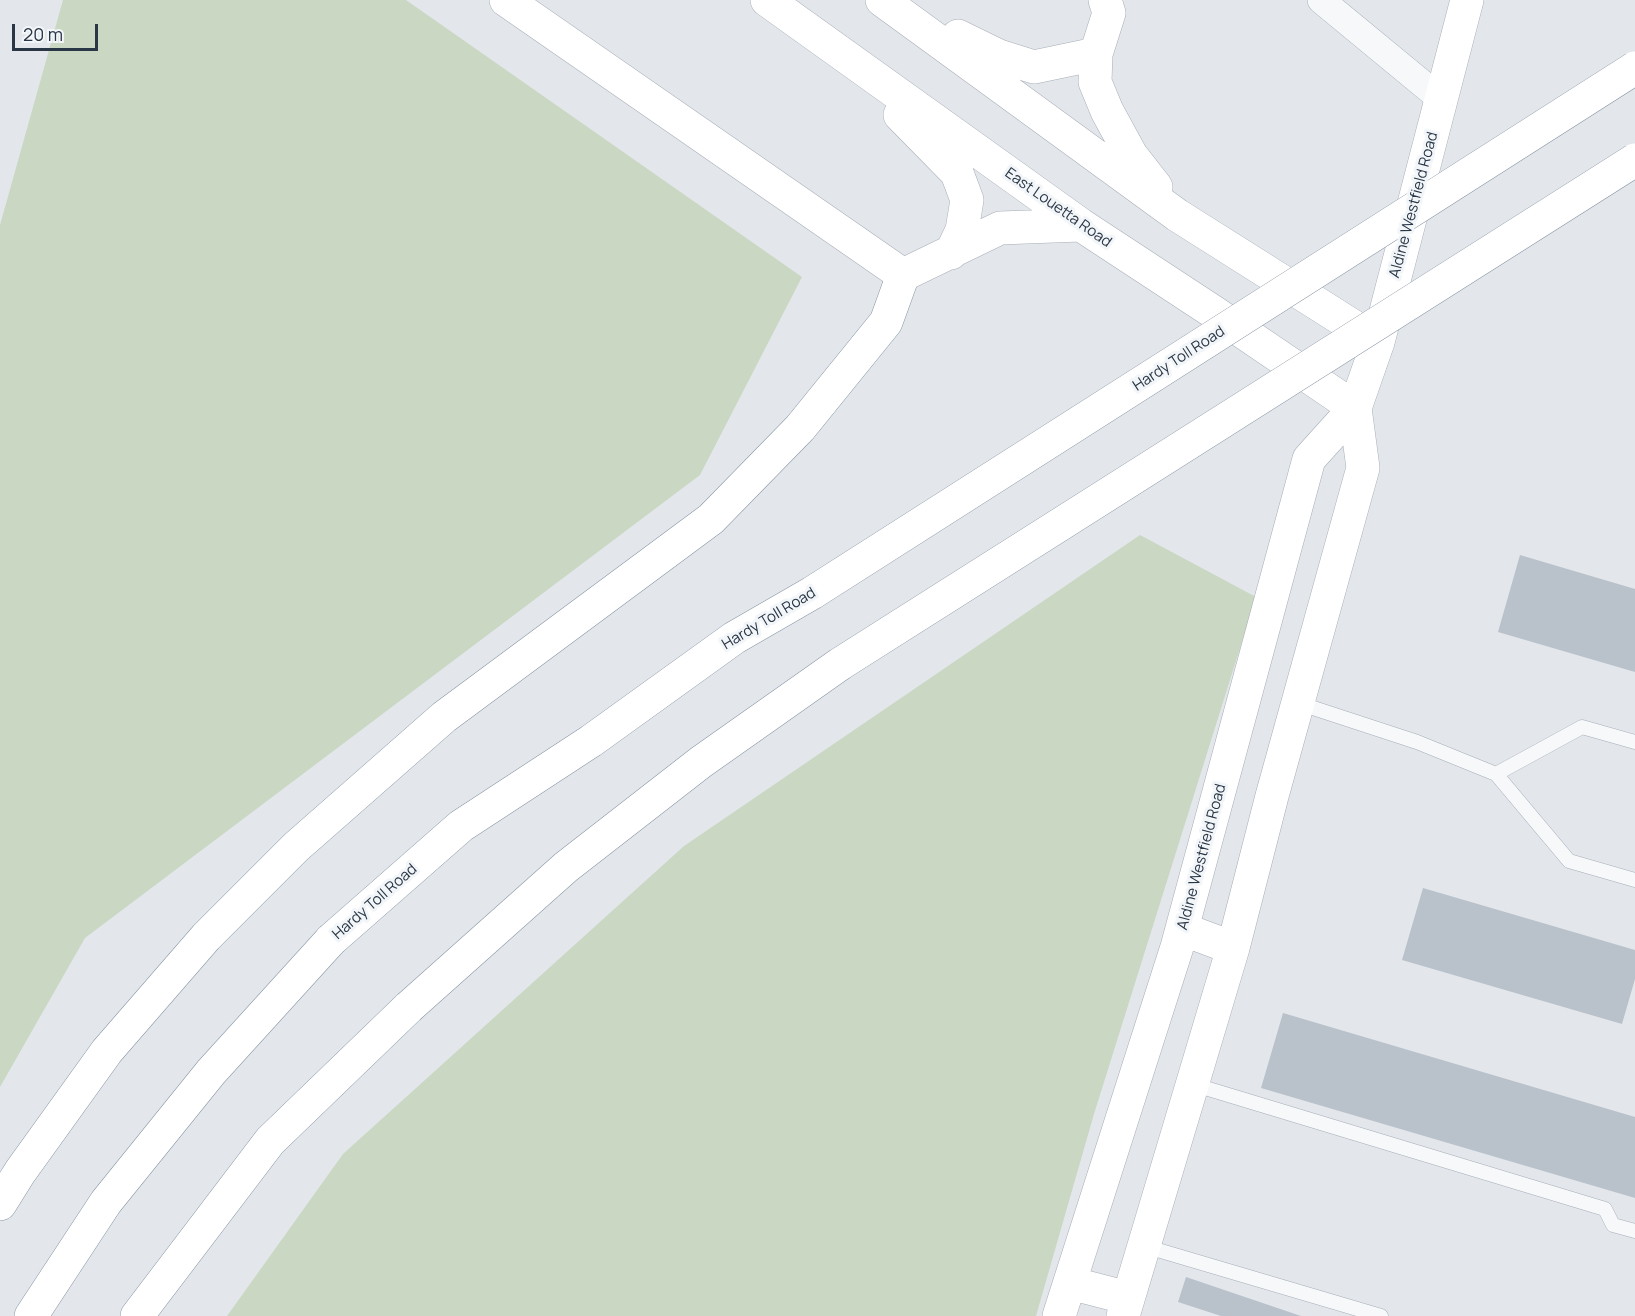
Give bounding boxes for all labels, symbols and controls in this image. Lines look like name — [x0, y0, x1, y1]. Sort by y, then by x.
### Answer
scale bar — [15, 12, 100, 50]
text: 20 m — [23, 22, 63, 46]
street label: Aldine Westfield Road — [1386, 130, 1442, 280]
street label: East Louetta Road — [1001, 164, 1115, 252]
street label: Hardy Toll Road — [1130, 323, 1228, 395]
street label: Hardy Toll Road — [719, 584, 819, 654]
street label: Aldine Westfield Road — [1174, 782, 1230, 932]
street label: Hardy Toll Road — [329, 860, 421, 944]

